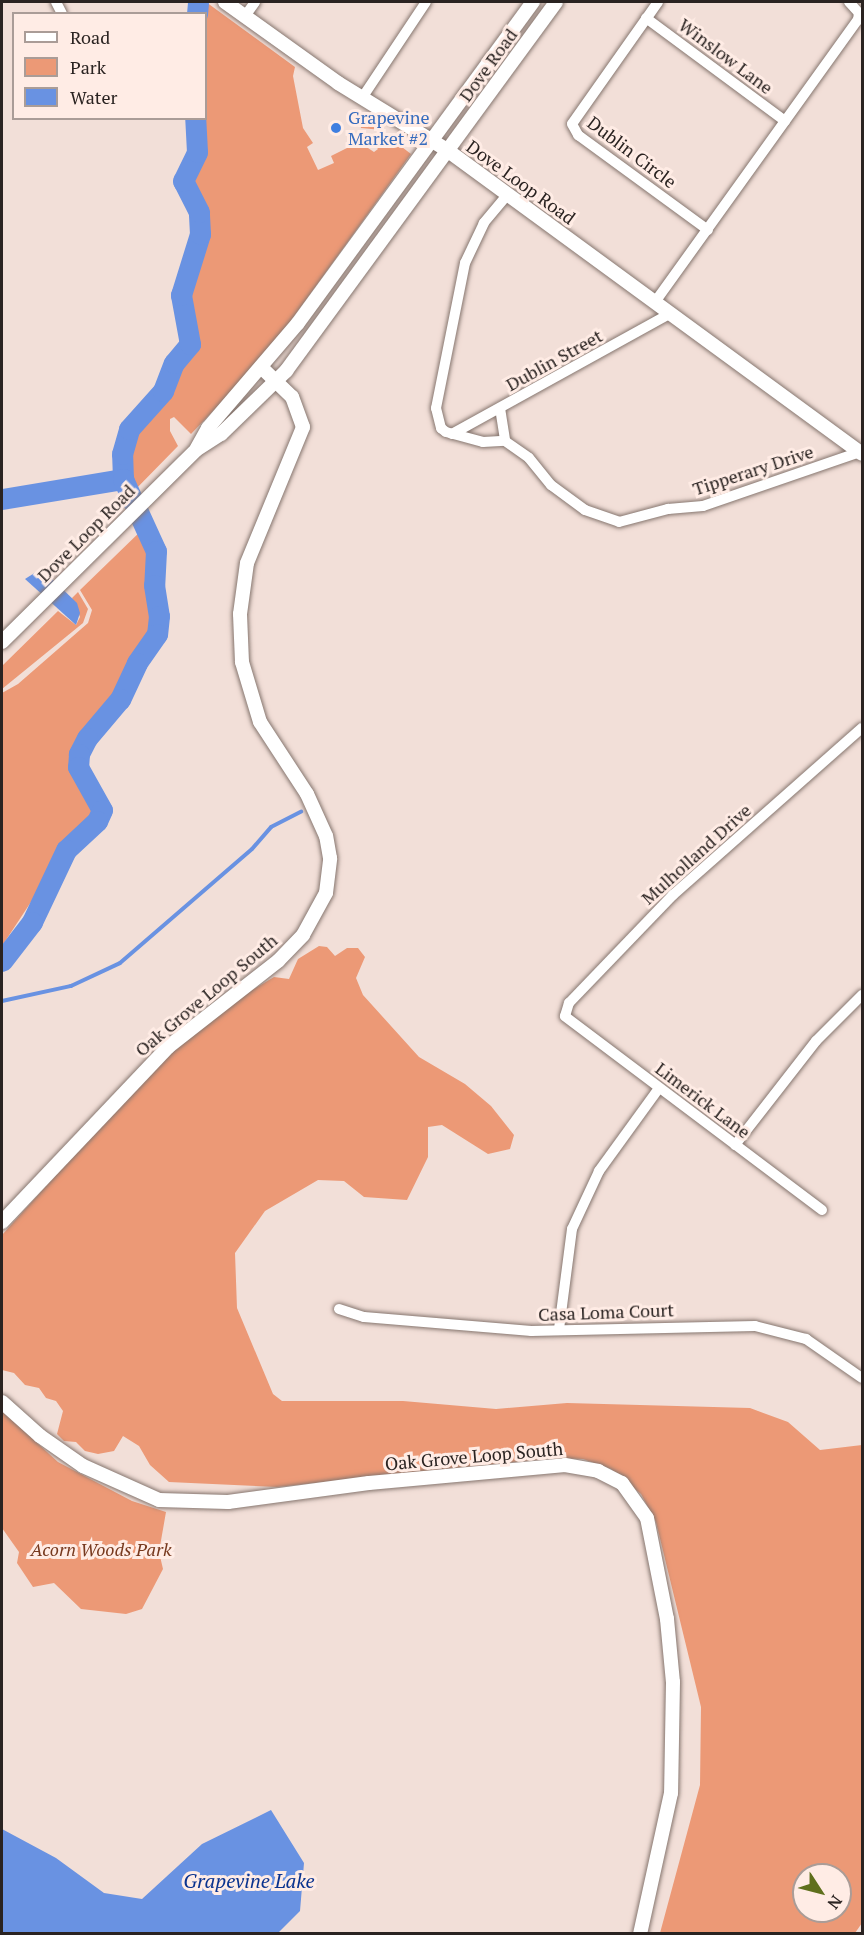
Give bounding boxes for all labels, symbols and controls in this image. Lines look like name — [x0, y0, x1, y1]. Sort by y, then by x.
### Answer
legend — [12, 12, 207, 120]
street label: Winslow Lane — [675, 14, 777, 98]
street label: Dove Road — [454, 24, 522, 106]
text: Road — [70, 25, 110, 49]
text: Park — [70, 55, 106, 79]
text: Water — [70, 85, 117, 109]
place label: Grapevine Market #2 — [348, 107, 430, 150]
street label: Dublin Circle — [583, 112, 681, 192]
marker: Grapevine Market #2 — [329, 121, 343, 135]
street label: Dove Loop Road — [462, 135, 580, 229]
street label: Dublin Street — [502, 325, 606, 395]
street label: Tipperary Drive — [690, 440, 816, 500]
street label: Dove Loop Road — [33, 480, 139, 586]
street label: Mulholland Drive — [637, 799, 755, 909]
street label: Oak Grove Loop South — [131, 929, 281, 1061]
street label: Limerick Lane — [651, 1057, 755, 1143]
street label: Casa Loma Court — [538, 1299, 674, 1325]
street label: Oak Grove Loop South — [384, 1437, 564, 1475]
park label: Acorn Woods Park — [30, 1538, 172, 1560]
north arrow — [792, 1863, 852, 1923]
water label: Grapevine Lake — [183, 1868, 315, 1892]
text: N — [822, 1891, 847, 1914]

